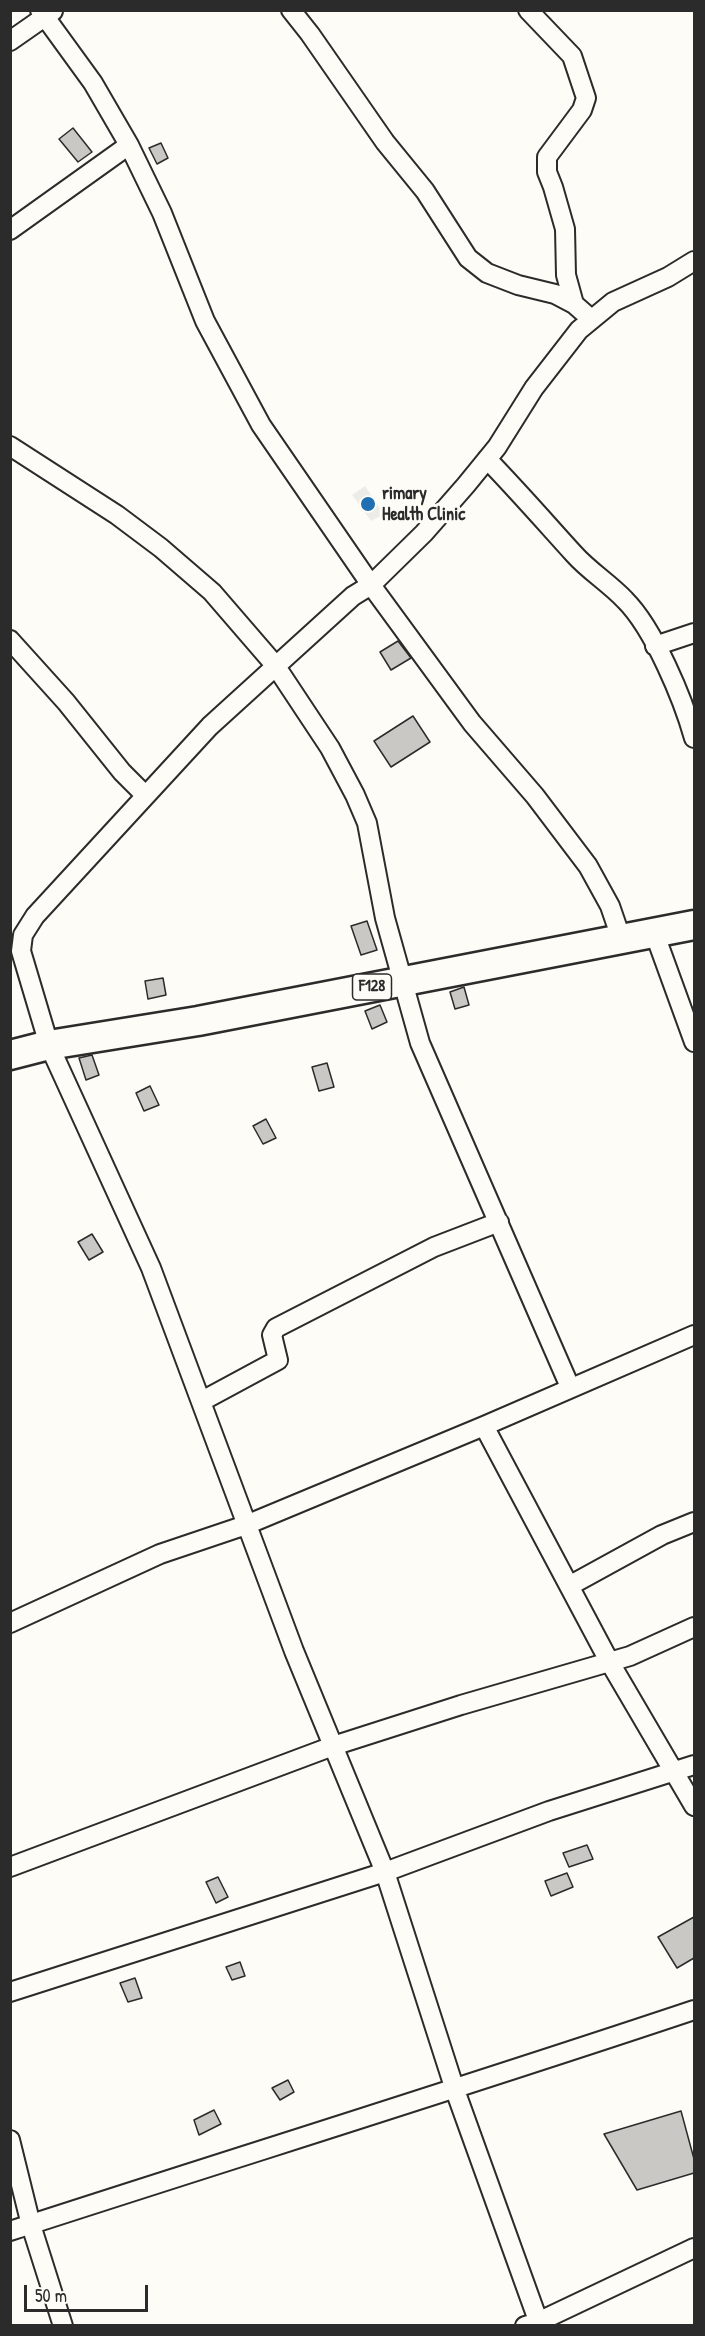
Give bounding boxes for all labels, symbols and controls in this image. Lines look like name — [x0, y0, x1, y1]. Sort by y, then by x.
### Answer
place label: rimary Health Clinic — [382, 483, 465, 526]
marker: rimary Health Clinic — [359, 495, 377, 513]
road number: F128 — [352, 974, 392, 1000]
scale bar — [27, 2273, 152, 2311]
text: 50 m — [35, 2283, 67, 2308]

